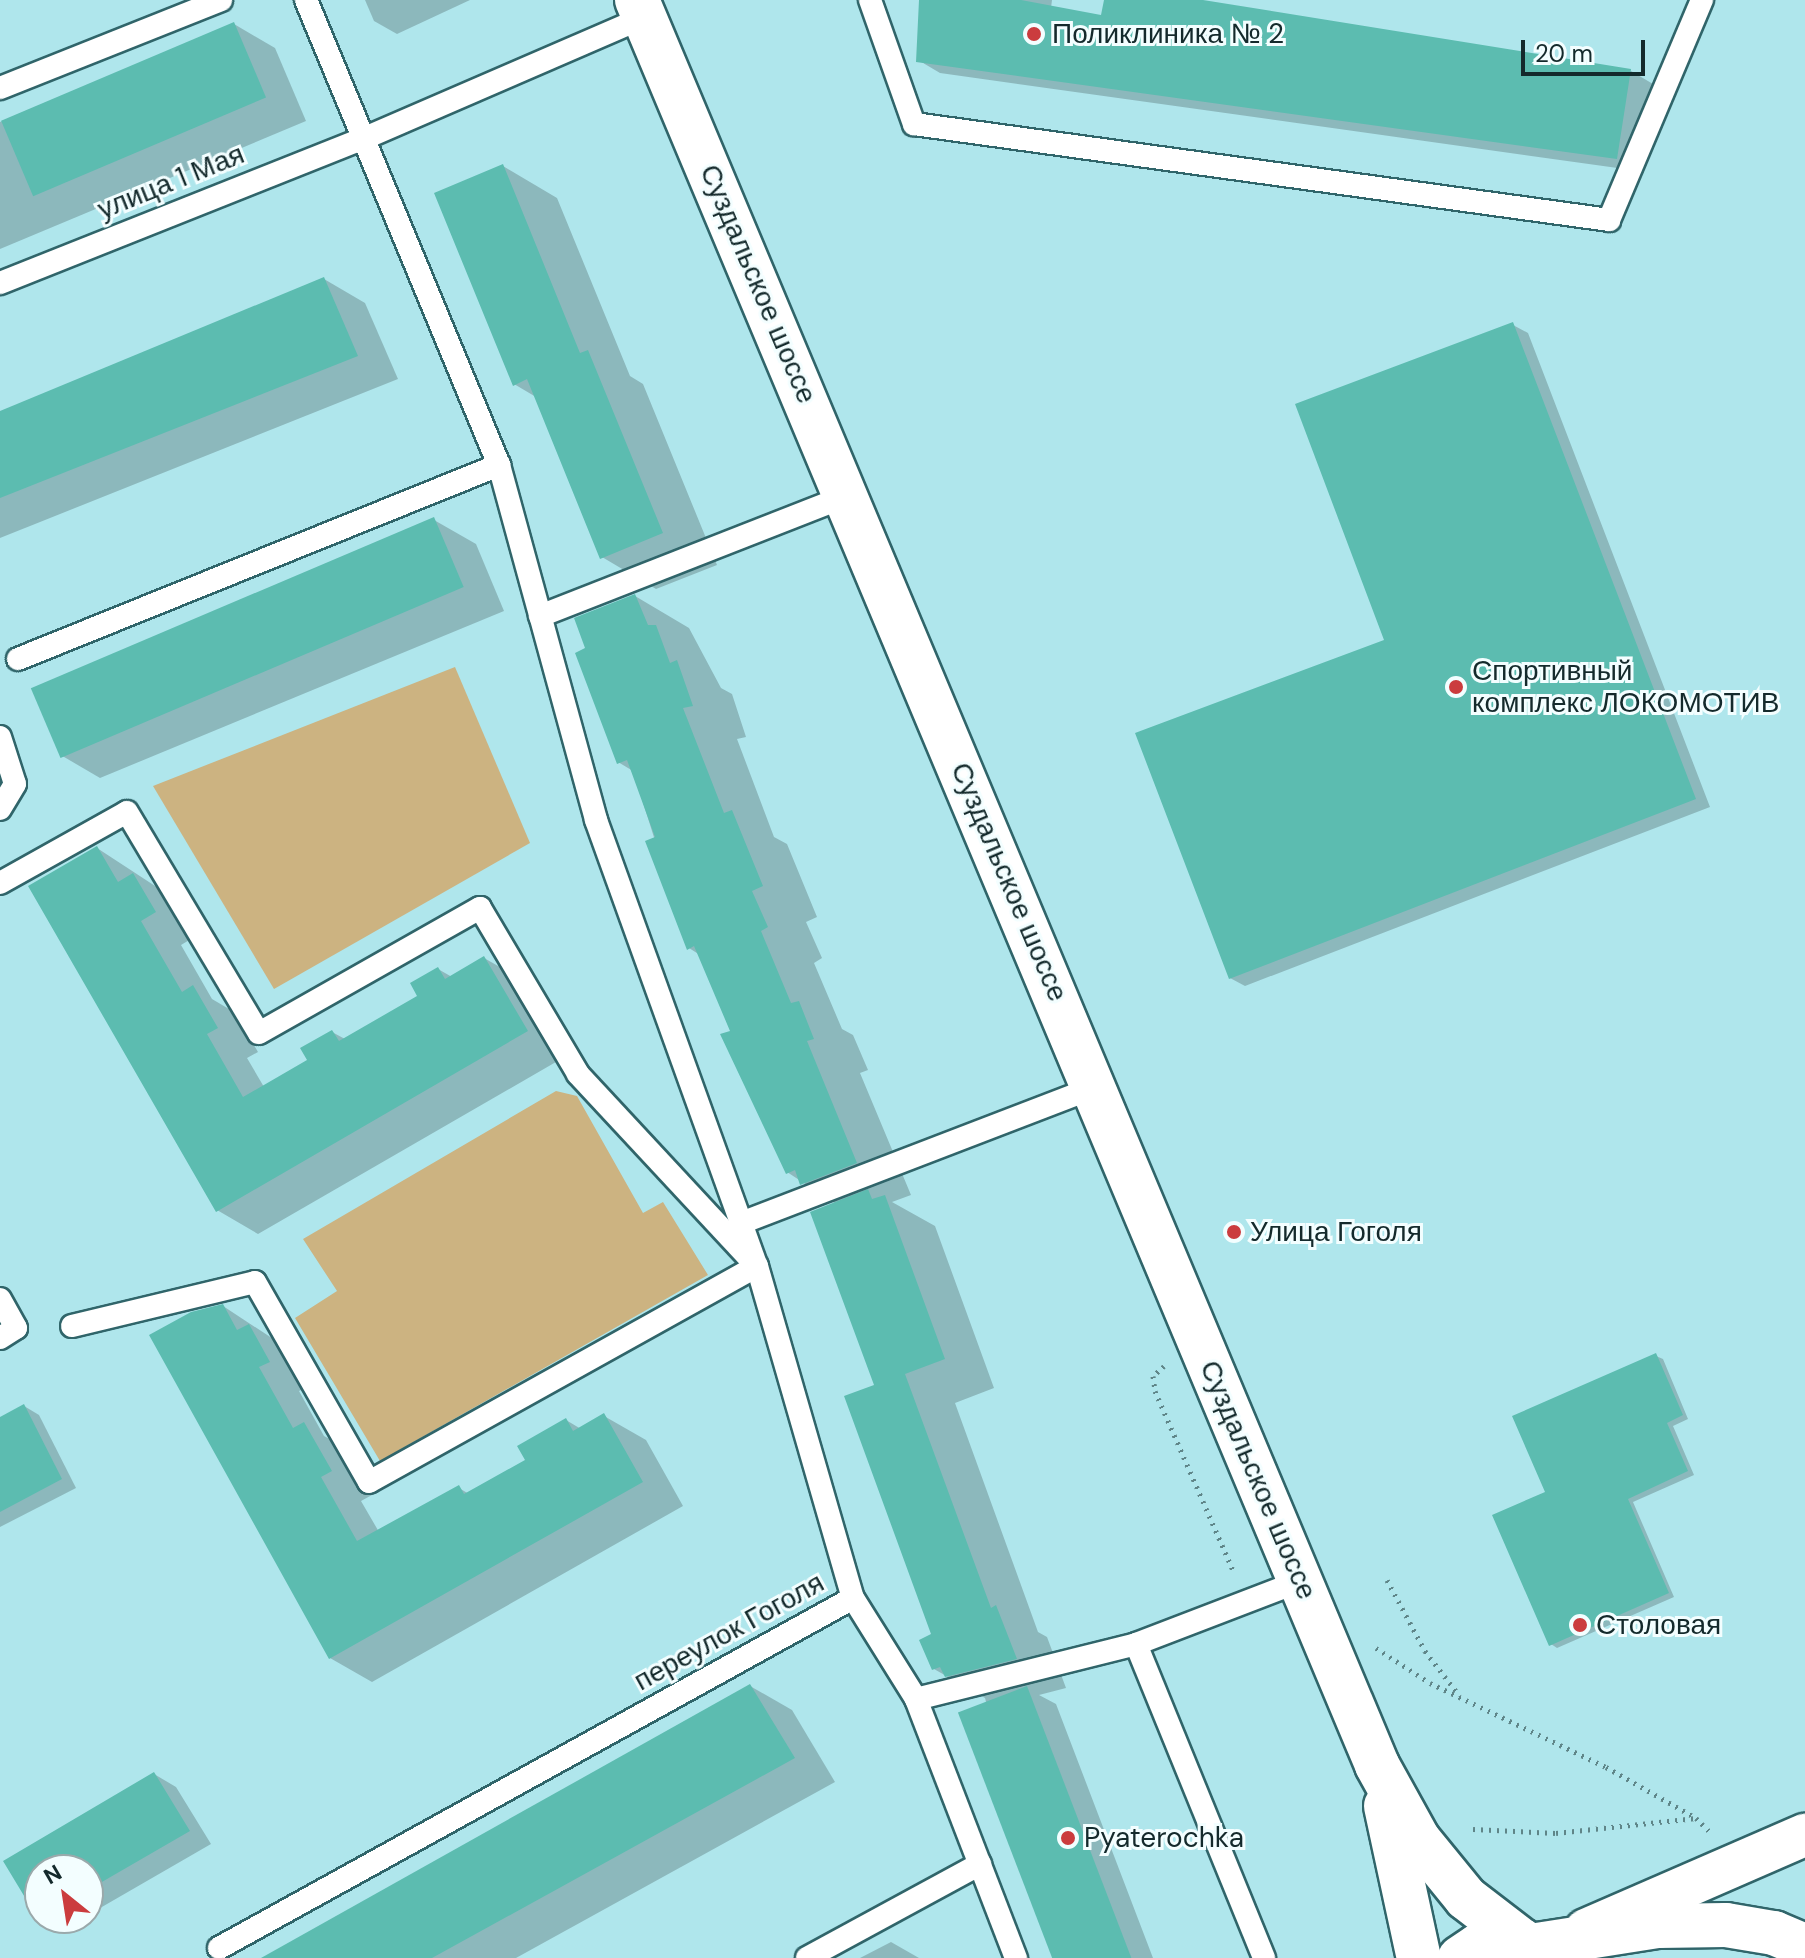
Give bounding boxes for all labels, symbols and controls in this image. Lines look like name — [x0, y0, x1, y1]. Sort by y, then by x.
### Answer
place label: Поликлиника № 2 — [1052, 17, 1284, 51]
marker: Поликлиника № 2 — [1023, 23, 1045, 45]
scale bar — [1525, 24, 1649, 74]
text: 20 m — [1535, 38, 1593, 69]
street label: улица 1 Мая — [93, 137, 249, 227]
street label: Суздальское шоссе — [693, 160, 823, 408]
place label: Спортивный комплекс ЛОКОМОТИВ — [1472, 654, 1779, 720]
marker: Спортивный комплекс ЛОКОМОТИВ — [1447, 678, 1465, 696]
street label: Суздальское шоссе — [944, 758, 1074, 1006]
place label: Улица Гоголя — [1250, 1215, 1422, 1249]
marker: Улица Гоголя — [1225, 1223, 1243, 1241]
street label: Суздальское шоссе — [1193, 1356, 1323, 1604]
street label: переулок Гоголя — [628, 1566, 830, 1698]
place label: Столовая — [1596, 1608, 1721, 1642]
marker: Столовая — [1571, 1616, 1589, 1634]
place label: Pyaterochka — [1084, 1821, 1244, 1855]
marker: Pyaterochka — [1059, 1829, 1077, 1847]
north arrow — [24, 1854, 104, 1934]
text: N — [39, 1858, 67, 1891]

